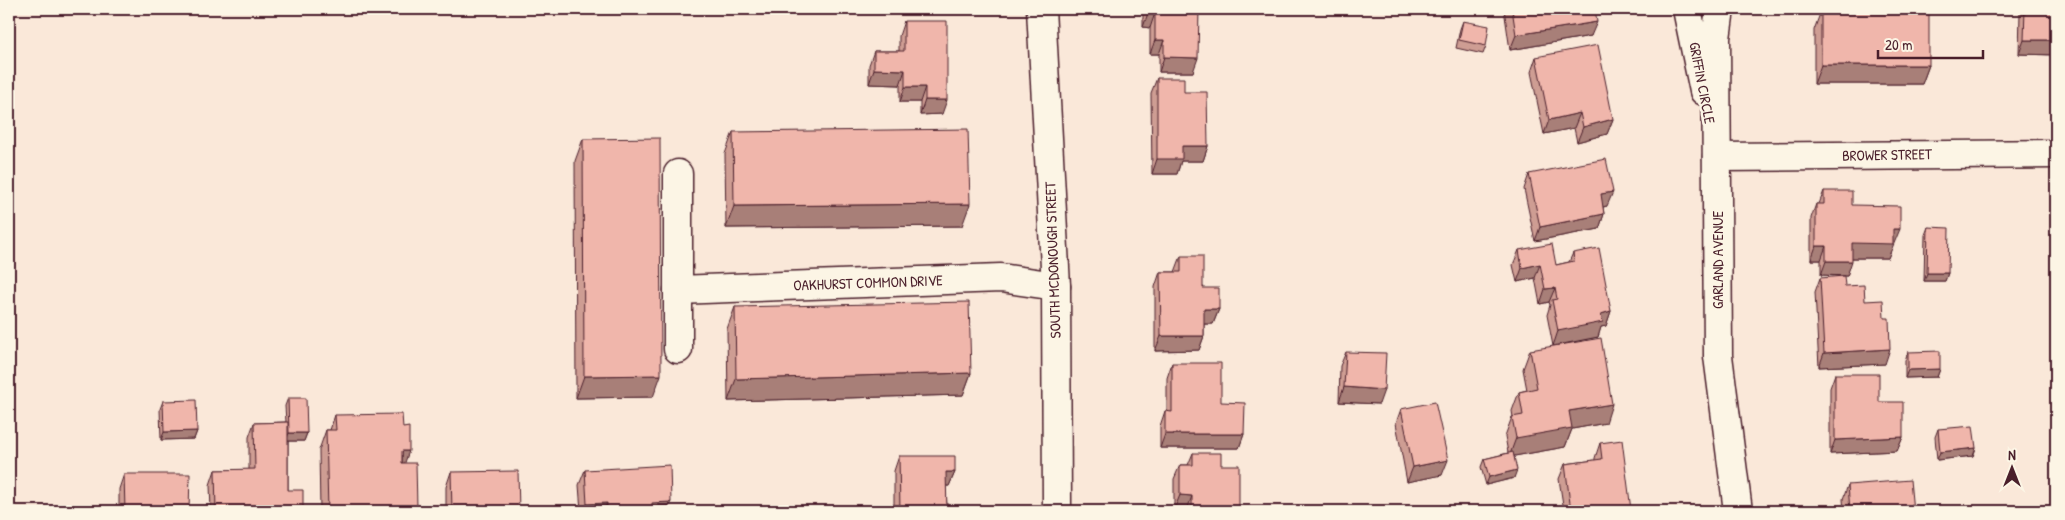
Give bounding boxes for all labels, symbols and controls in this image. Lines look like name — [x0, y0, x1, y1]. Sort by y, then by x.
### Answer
scale bar — [1878, 28, 1982, 60]
text: 20 m — [1885, 34, 1912, 55]
street label: GRIFFIN CIRCLE — [1684, 40, 1721, 126]
street label: BROWER STREET — [1842, 143, 1933, 166]
street label: SOUTH MCDONOUGH STREET — [1039, 180, 1066, 339]
street label: GARLAND AVENUE — [1707, 211, 1728, 309]
street label: OAKHURST COMMON DRIVE — [793, 269, 943, 296]
north arrow — [1988, 442, 2038, 492]
text: N — [2008, 445, 2016, 464]

